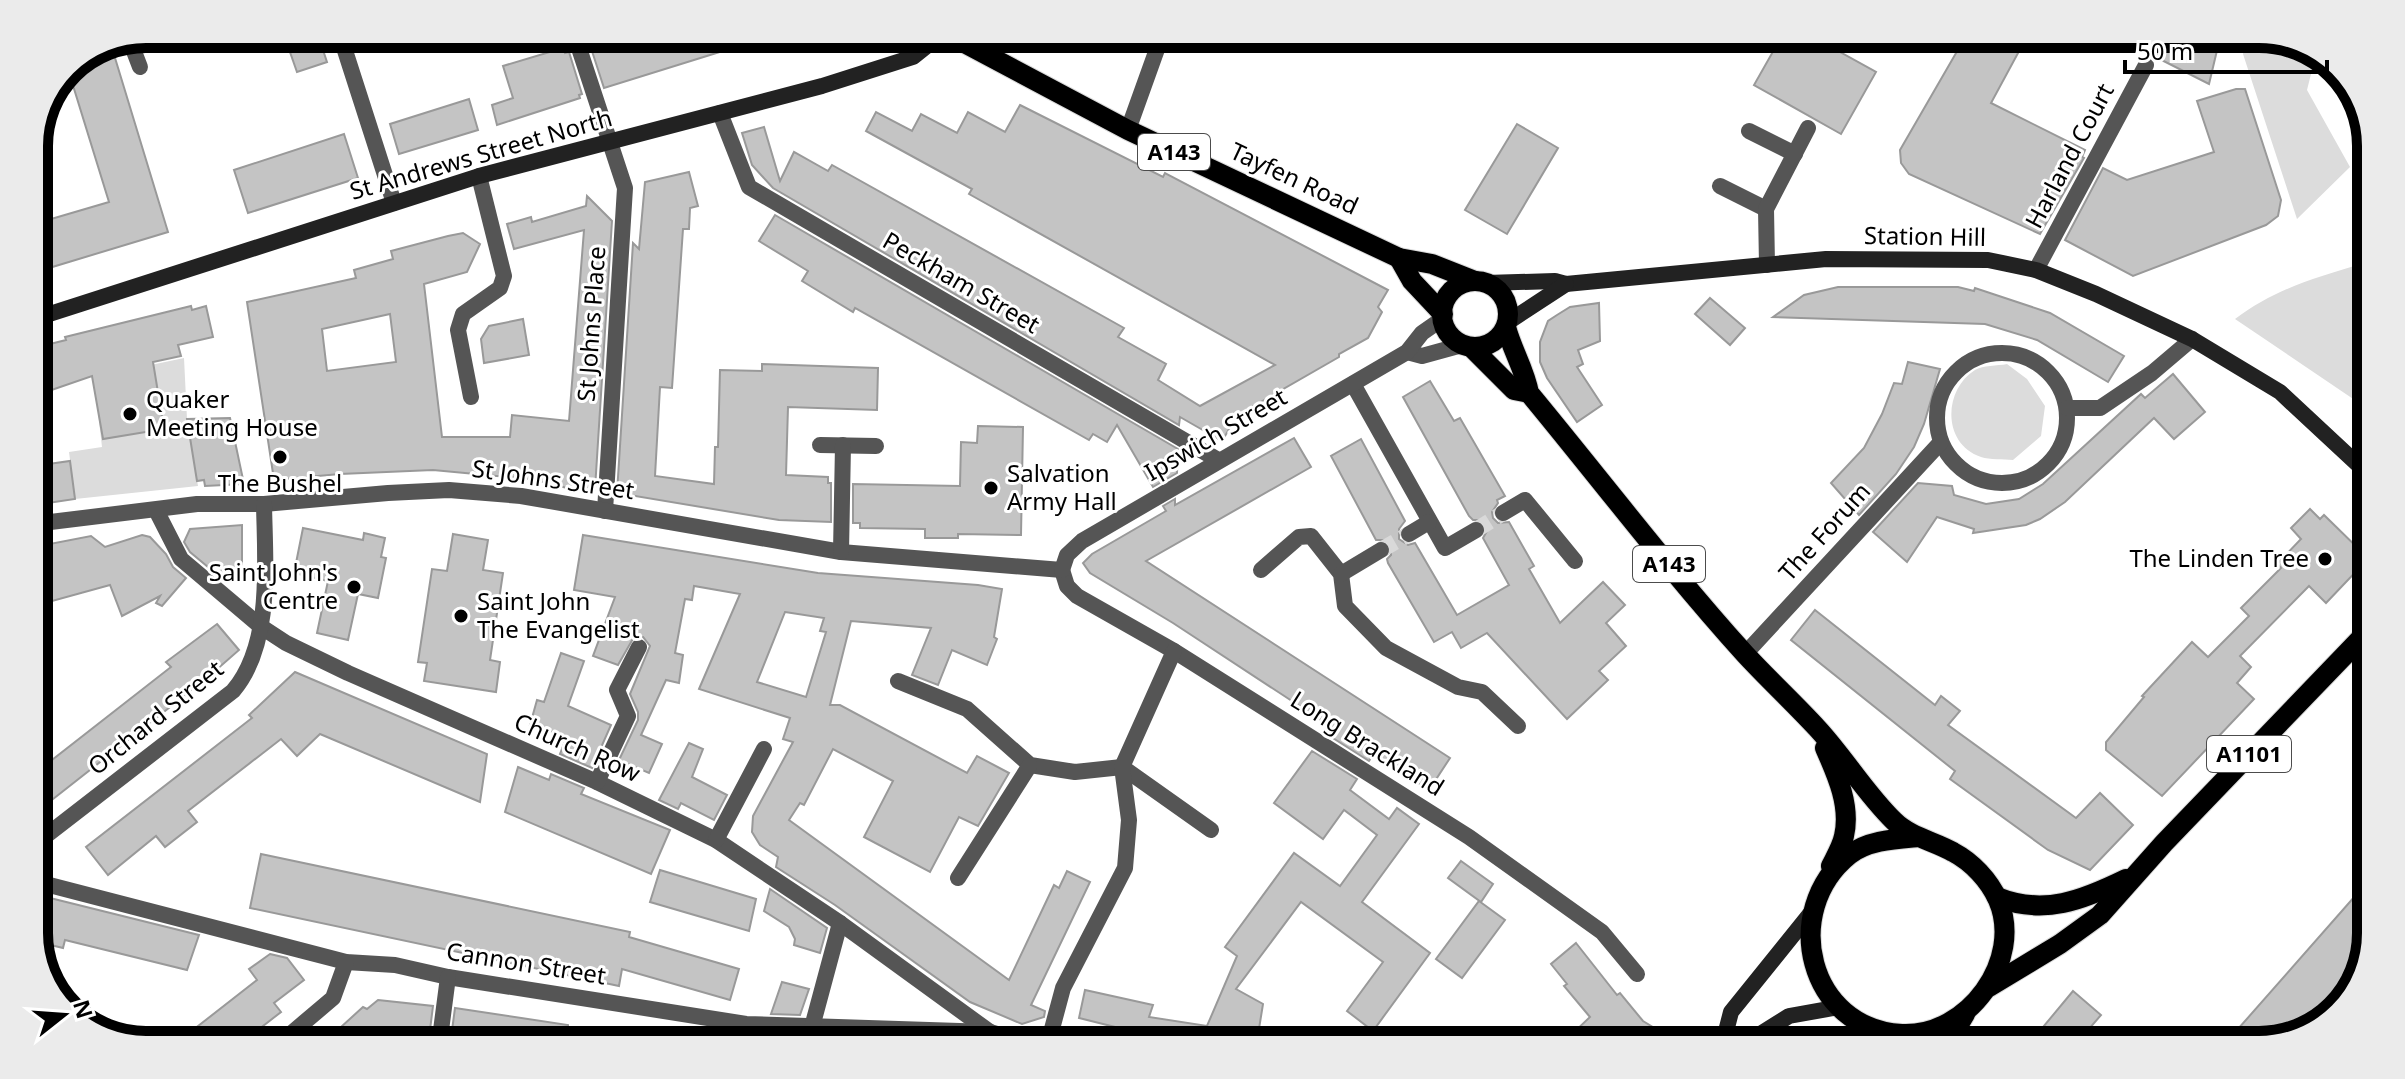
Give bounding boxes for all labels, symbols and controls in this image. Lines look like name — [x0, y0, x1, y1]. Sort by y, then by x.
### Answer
scale bar — [2125, 24, 2327, 74]
text: 50 m — [2137, 34, 2193, 67]
street label: Harland Court — [2017, 77, 2121, 234]
street label: St Andrews Street North — [346, 100, 616, 207]
road number: A143 — [1138, 134, 1210, 170]
street label: Tayfen Road — [1225, 134, 1364, 222]
street label: Station Hill — [1864, 218, 1986, 253]
street label: Peckham Street — [877, 223, 1047, 340]
street label: St Johns Place — [569, 245, 612, 403]
street label: Ipswich Street — [1138, 379, 1293, 488]
place label: Quaker Meeting House — [146, 382, 318, 443]
marker: Quaker Meeting House — [121, 405, 139, 423]
marker: The Bushel — [271, 448, 289, 466]
street label: St Johns Street — [470, 451, 637, 506]
place label: Salvation Army Hall — [1007, 456, 1117, 517]
place label: The Bushel — [218, 466, 342, 499]
street label: The Forum — [1771, 475, 1877, 587]
marker: Salvation Army Hall — [982, 479, 1000, 497]
place label: The Linden Tree — [2129, 541, 2309, 574]
road number: A143 — [1633, 546, 1705, 582]
marker: The Linden Tree — [2316, 550, 2334, 568]
place label: Saint John's Centre — [209, 555, 338, 616]
marker: Saint John's Centre — [345, 578, 363, 596]
place label: Saint John The Evangelist — [477, 584, 640, 645]
marker: Saint John The Evangelist — [452, 607, 470, 625]
street label: Orchard Street — [80, 652, 230, 782]
street label: Long Brackland — [1285, 682, 1451, 803]
street label: Church Row — [509, 704, 646, 789]
road number: A1101 — [2207, 736, 2291, 772]
street label: Cannon Street — [444, 934, 609, 991]
north arrow — [24, 975, 104, 1055]
text: N — [67, 996, 101, 1022]

